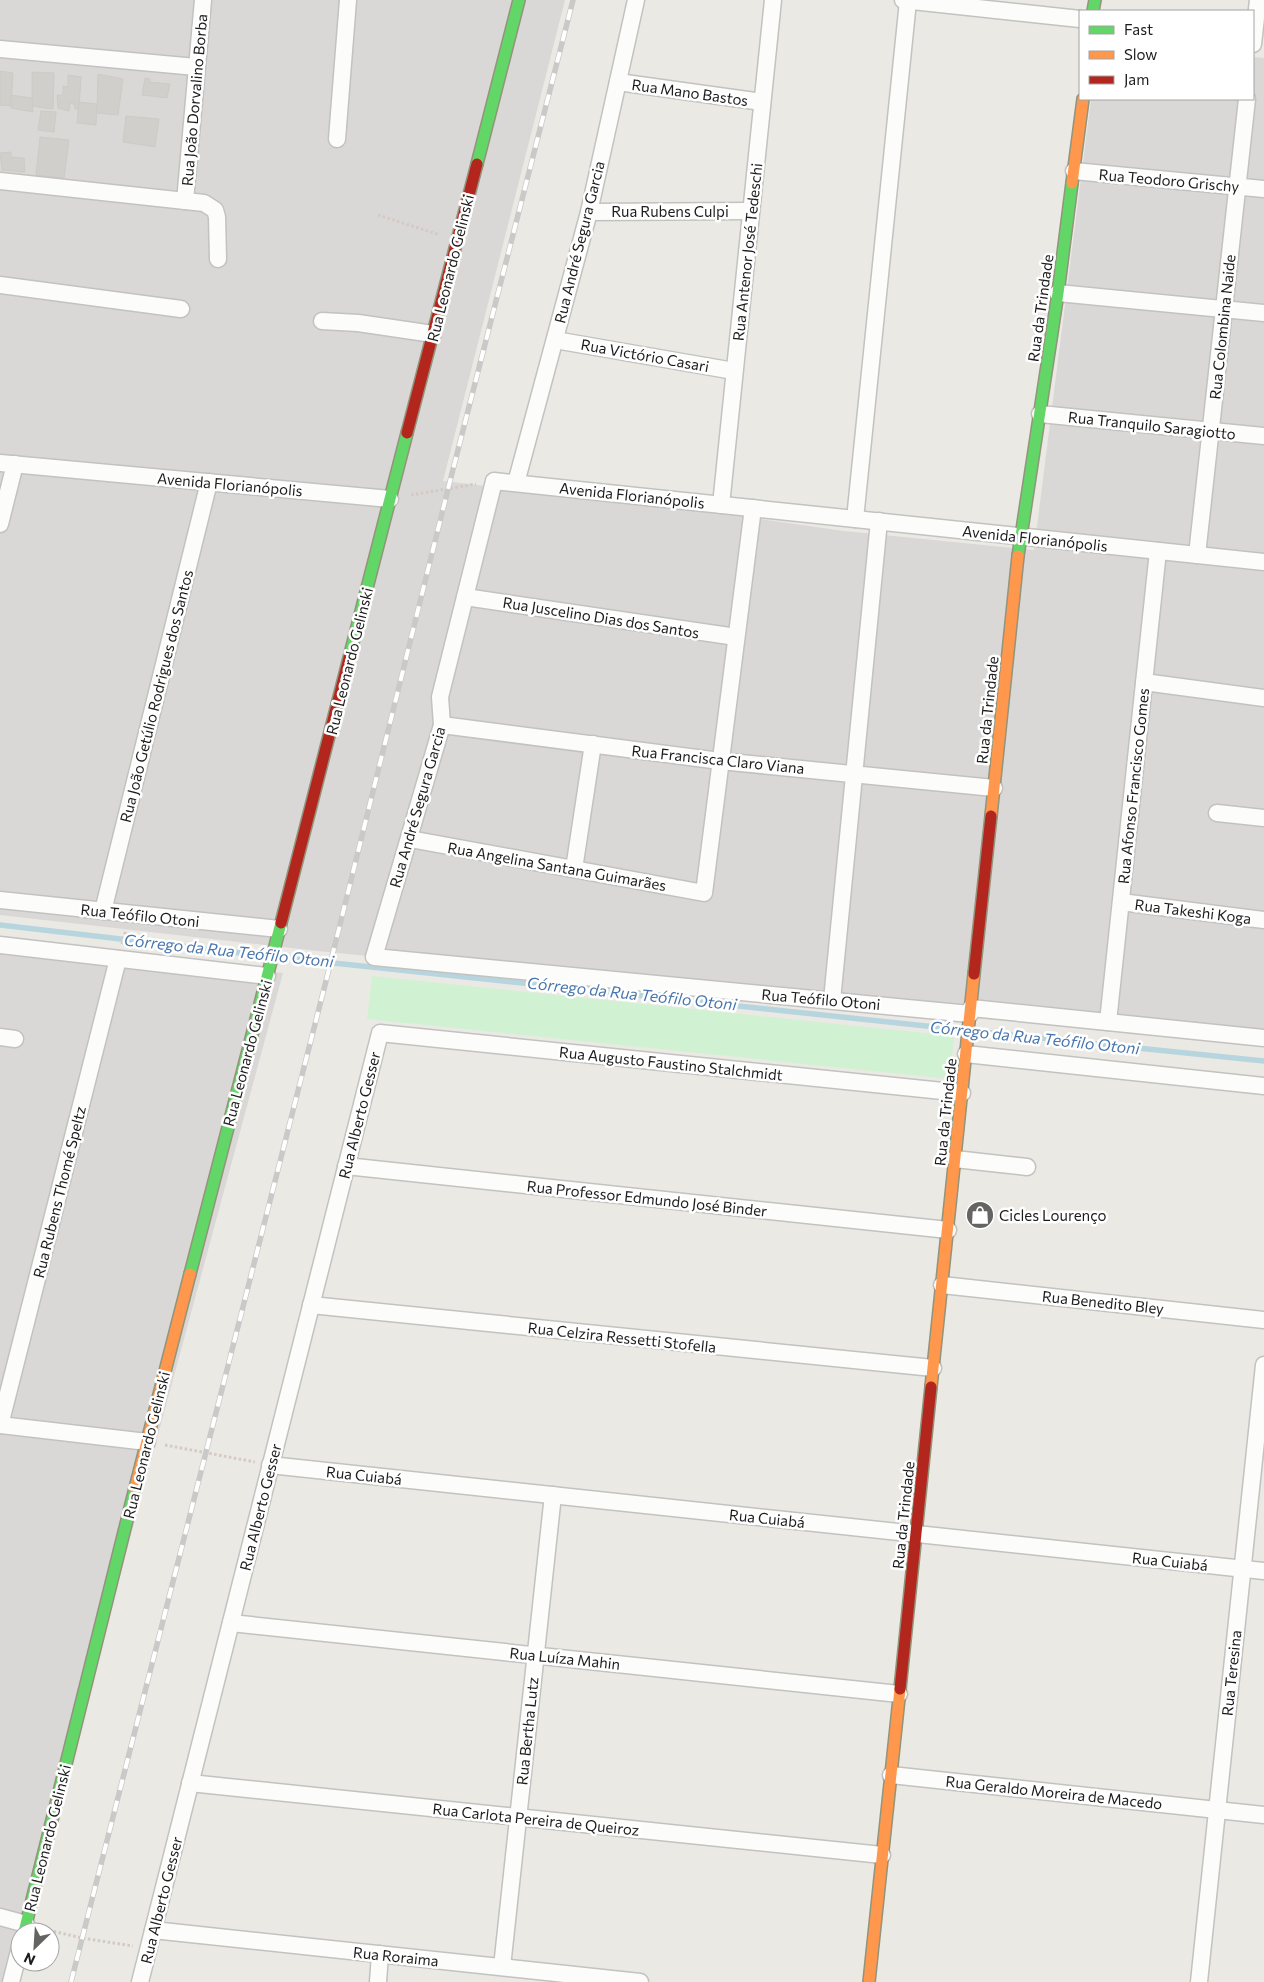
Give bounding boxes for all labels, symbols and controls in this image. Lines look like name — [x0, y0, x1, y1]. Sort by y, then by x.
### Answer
legend — [1079, 10, 1254, 100]
street label: Rua João Dorvalino Borba — [178, 13, 210, 187]
text: Fast — [1124, 20, 1153, 38]
text: Slow — [1124, 45, 1157, 63]
text: Jam — [1124, 70, 1149, 88]
street label: Rua Mano Bastos — [631, 75, 750, 109]
street label: Rua André Segura Garcia — [550, 159, 608, 325]
street label: Rua Antenor José Tedeschi — [729, 162, 765, 342]
street label: Rua Teodoro Grischy — [1098, 165, 1240, 195]
street label: Rua Leonardo Gelinski — [423, 192, 477, 344]
street label: Rua Rubens Culpi — [611, 202, 729, 220]
street label: Rua da Trindade — [1024, 253, 1056, 363]
street label: Rua Colombina Naide — [1205, 253, 1239, 400]
street label: Rua Victório Casari — [579, 335, 711, 375]
street label: Rua Tranquilo Saragiotto — [1067, 407, 1237, 443]
street label: Avenida Florianópolis — [157, 469, 304, 499]
street label: Avenida Florianópolis — [559, 478, 706, 512]
street label: Avenida Florianópolis — [962, 521, 1109, 555]
street label: Rua João Getúlio Rodrigues dos Santos — [116, 567, 196, 824]
street label: Rua Leonardo Gelinski — [322, 585, 376, 737]
street label: Rua Juscelino Dias dos Santos — [502, 593, 701, 641]
street label: Rua da Trindade — [972, 655, 1002, 765]
street label: Rua Afonso Francisco Gomes — [1114, 687, 1152, 885]
street label: Rua André Segura Garcia — [385, 724, 449, 890]
street label: Rua Francisca Claro Viana — [631, 741, 805, 777]
street label: Rua Angelina Santana Guimarães — [446, 838, 668, 894]
street label: Rua Takeshi Koga — [1134, 895, 1252, 927]
street label: Rua Teófilo Otoni — [80, 900, 200, 930]
water label: Córrego da Rua Teófilo Otoni — [123, 930, 336, 971]
water label: Córrego da Rua Teófilo Otoni — [526, 973, 739, 1014]
street label: Rua Leonardo Gelinski — [219, 978, 275, 1128]
street label: Rua Teófilo Otoni — [761, 985, 881, 1013]
water label: Córrego da Rua Teófilo Otoni — [929, 1017, 1142, 1058]
street label: Rua Augusto Faustino Stalchmidt — [558, 1042, 784, 1084]
street label: Rua Alberto Gesser — [335, 1050, 383, 1180]
street label: Rua da Trindade — [930, 1057, 960, 1167]
street label: Rua Rubens Thomé Speltz — [29, 1104, 89, 1280]
street label: Rua Professor Edmundo José Binder — [526, 1176, 768, 1220]
shop icon: Cicles Lourenço — [965, 1200, 995, 1230]
place label: Cicles Lourenço — [999, 1206, 1107, 1224]
street label: Rua Benedito Bley — [1041, 1287, 1165, 1317]
street label: Rua Celzira Ressetti Stofella — [527, 1318, 717, 1356]
street label: Rua Leonardo Gelinski — [119, 1369, 173, 1521]
street label: Rua Alberto Gesser — [236, 1442, 284, 1572]
street label: Rua da Trindade — [888, 1460, 918, 1570]
street label: Rua Cuiabá — [325, 1462, 403, 1488]
street label: Rua Cuiabá — [728, 1505, 806, 1531]
street label: Rua Cuiabá — [1131, 1548, 1209, 1574]
street label: Rua Teresina — [1218, 1629, 1244, 1717]
street label: Rua Luíza Mahin — [509, 1643, 621, 1673]
street label: Rua Bertha Lutz — [512, 1676, 542, 1786]
street label: Rua Leonardo Gelinski — [20, 1762, 74, 1914]
street label: Rua Geraldo Moreira de Macedo — [945, 1772, 1163, 1812]
street label: Rua Carlota Pereira de Queiroz — [432, 1799, 640, 1839]
street label: Rua Alberto Gesser — [137, 1835, 185, 1965]
north arrow — [10, 1922, 60, 1972]
street label: Rua Roraima — [352, 1943, 440, 1969]
text: N — [21, 1949, 38, 1969]

